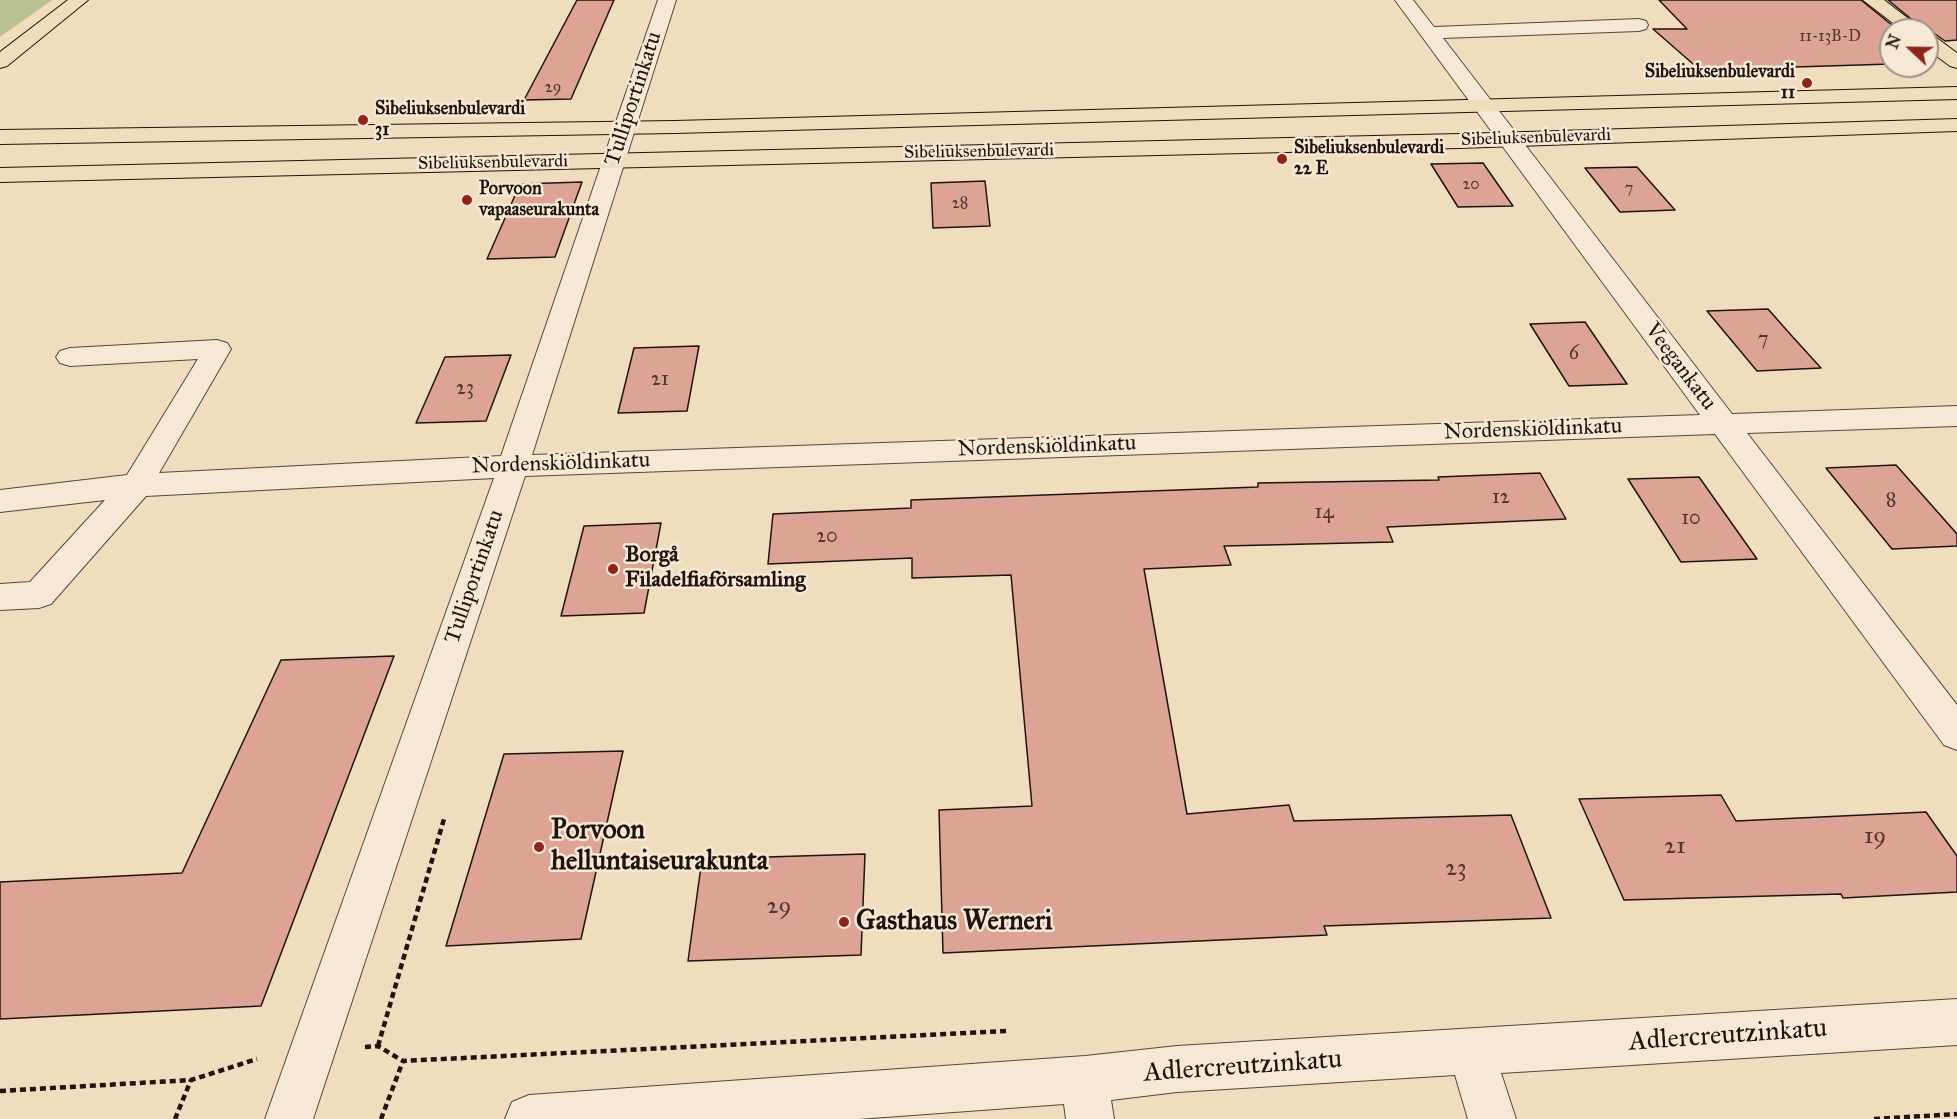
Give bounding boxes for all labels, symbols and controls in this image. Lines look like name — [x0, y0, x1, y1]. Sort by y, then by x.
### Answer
north arrow — [1879, 18, 1939, 78]
house number: 11-13B-D — [1799, 27, 1861, 47]
street label: Tulliportinkatu — [600, 29, 668, 169]
text: N — [1882, 32, 1905, 52]
place label: Sibeliuksenbulevardi 11 — [1645, 62, 1795, 104]
marker: Sibeliuksenbulevardi 11 — [1800, 76, 1814, 90]
house number: 29 — [545, 78, 561, 98]
place label: Sibeliuksenbulevardi 31 — [375, 99, 525, 142]
marker: Sibeliuksenbulevardi 31 — [356, 113, 370, 127]
street label: Sibeliuksenbulevardi — [1461, 125, 1611, 151]
place label: Sibeliuksenbulevardi 22 E — [1294, 138, 1444, 180]
street label: Sibeliuksenbulevardi — [904, 140, 1054, 164]
street label: Sibeliuksenbulevardi — [418, 151, 568, 175]
marker: Sibeliuksenbulevardi 22 E — [1275, 152, 1289, 166]
house number: 20 — [1462, 175, 1480, 195]
place label: Porvoon vapaaseurakunta — [479, 179, 599, 222]
house number: 7 — [1625, 179, 1633, 199]
marker: Porvoon vapaaseurakunta — [460, 193, 474, 207]
house number: 28 — [952, 194, 968, 214]
street label: Veegankatu — [1639, 318, 1721, 416]
house number: 7 — [1758, 328, 1768, 352]
house number: 6 — [1569, 342, 1579, 366]
house number: 21 — [651, 368, 669, 392]
house number: 23 — [456, 377, 474, 401]
street label: Nordenskiöldinkatu — [1443, 414, 1623, 446]
street label: Nordenskiöldinkatu — [957, 431, 1137, 463]
street label: Nordenskiöldinkatu — [471, 448, 651, 480]
house number: 12 — [1492, 486, 1510, 510]
house number: 8 — [1886, 489, 1896, 513]
house number: 14 — [1314, 501, 1334, 525]
street label: Tulliportinkatu — [440, 507, 510, 647]
house number: 10 — [1681, 507, 1701, 531]
house number: 20 — [816, 525, 838, 549]
place label: Borgå Filadelfiaförsamling — [625, 543, 806, 594]
marker: Borgå Filadelfiaförsamling — [606, 562, 620, 576]
place label: Porvoon helluntaiseurakunta — [551, 815, 768, 878]
house number: 19 — [1864, 823, 1886, 851]
house number: 21 — [1664, 833, 1686, 861]
marker: Porvoon helluntaiseurakunta — [532, 840, 546, 854]
house number: 23 — [1445, 855, 1467, 883]
house number: 29 — [767, 893, 791, 921]
place label: Gasthaus Werneri — [856, 906, 1052, 938]
marker: Gasthaus Werneri — [837, 915, 851, 929]
street label: Adlercreutzinkatu — [1628, 1013, 1828, 1059]
street label: Adlercreutzinkatu — [1143, 1044, 1343, 1090]

